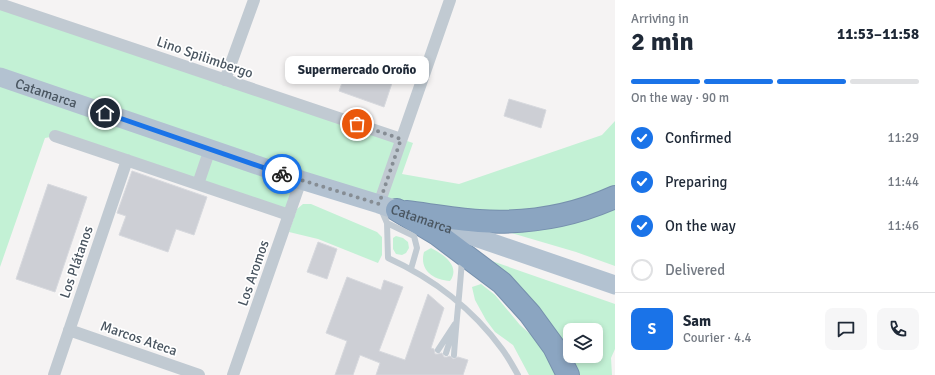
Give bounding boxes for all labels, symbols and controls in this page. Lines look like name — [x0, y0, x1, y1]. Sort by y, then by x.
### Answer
text: Arriving in — [631, 11, 689, 27]
text: 11:53–11:58 — [837, 25, 919, 43]
text: 2 min — [631, 26, 694, 58]
street label: Lino Spilimbergo — [154, 33, 255, 82]
callout: Supermercado Oroño — [285, 56, 429, 84]
text: Supermercado Oroño — [298, 62, 416, 78]
street label: Catamarca — [13, 75, 79, 112]
text: On the way · 90 m — [631, 90, 729, 106]
pin — [88, 96, 122, 130]
icon: home — [94, 102, 116, 124]
pin — [340, 107, 374, 141]
icon: bag — [346, 113, 368, 135]
icon: check — [631, 127, 653, 149]
text: Confirmed — [665, 129, 732, 147]
text: 11:29 — [887, 130, 919, 146]
courier — [262, 154, 302, 194]
icon: bike — [271, 163, 293, 185]
icon: check — [631, 171, 653, 193]
text: Preparing — [665, 173, 728, 191]
text: 11:44 — [887, 174, 919, 190]
street label: Catamarca — [389, 201, 455, 238]
icon: check — [631, 215, 653, 237]
text: On the way — [665, 217, 736, 235]
text: 11:46 — [887, 218, 919, 234]
street label: Los Plátanos — [56, 224, 97, 301]
street label: Los Aromos — [234, 238, 273, 308]
text: Delivered — [665, 261, 725, 279]
button: chat — [825, 308, 867, 350]
button: phone — [877, 308, 919, 350]
text: Sam — [683, 312, 711, 330]
street label: Marcos Ateca — [98, 317, 179, 360]
text: S — [648, 320, 656, 338]
map controls — [563, 323, 603, 363]
button: layers — [563, 323, 603, 363]
text: Courier · 4.4 — [683, 330, 752, 346]

